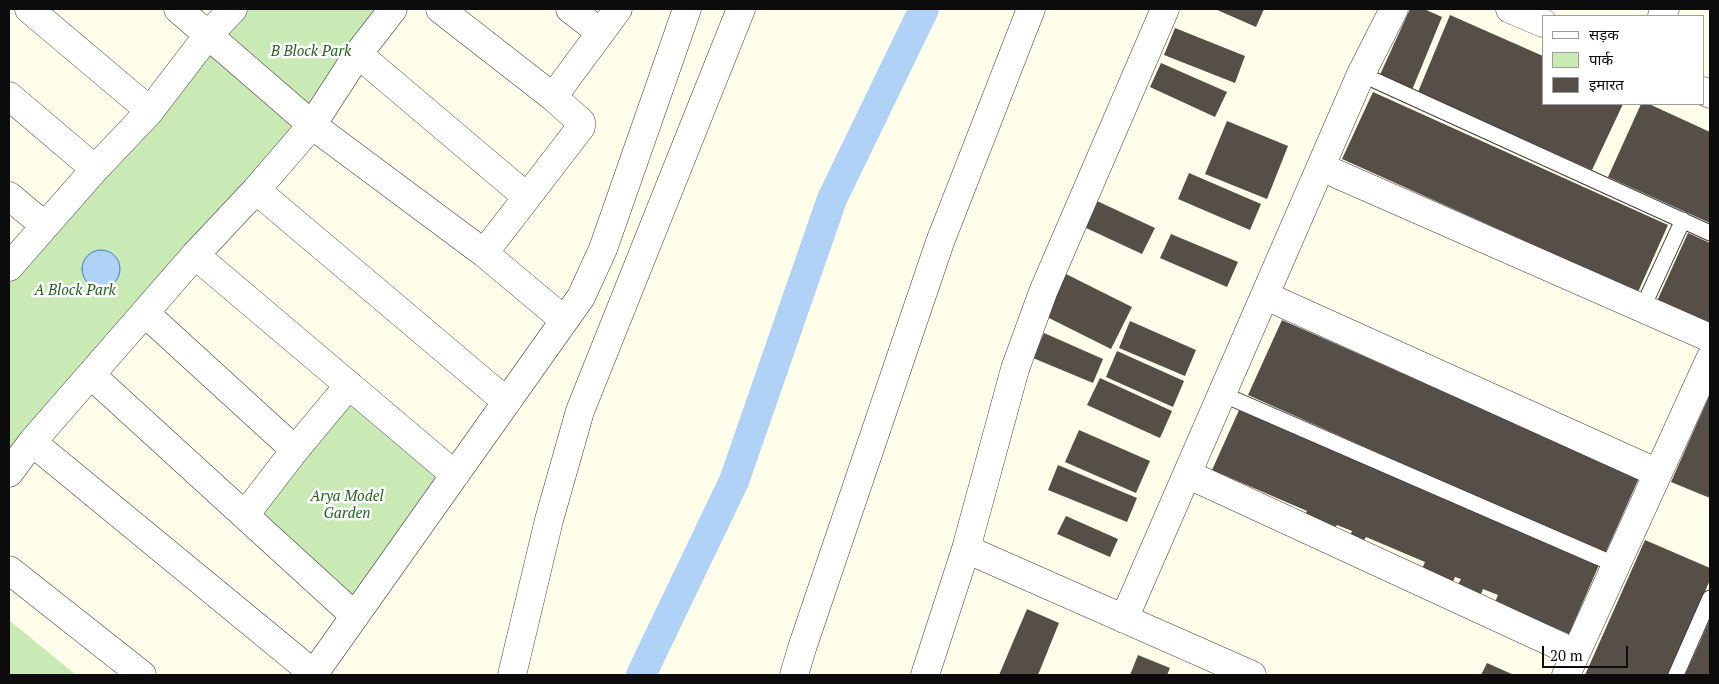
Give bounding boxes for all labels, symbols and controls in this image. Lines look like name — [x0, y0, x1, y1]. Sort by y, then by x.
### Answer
legend — [1542, 15, 1704, 105]
text: सड़क — [1589, 24, 1619, 44]
park label: B Block Park — [271, 43, 351, 61]
text: पार्क — [1589, 49, 1613, 69]
text: इमारत — [1589, 74, 1624, 94]
park label: A Block Park — [34, 282, 116, 300]
park label: Arya Model Garden — [310, 488, 384, 523]
scale bar — [1544, 636, 1630, 668]
text: 20 m — [1550, 645, 1583, 665]

